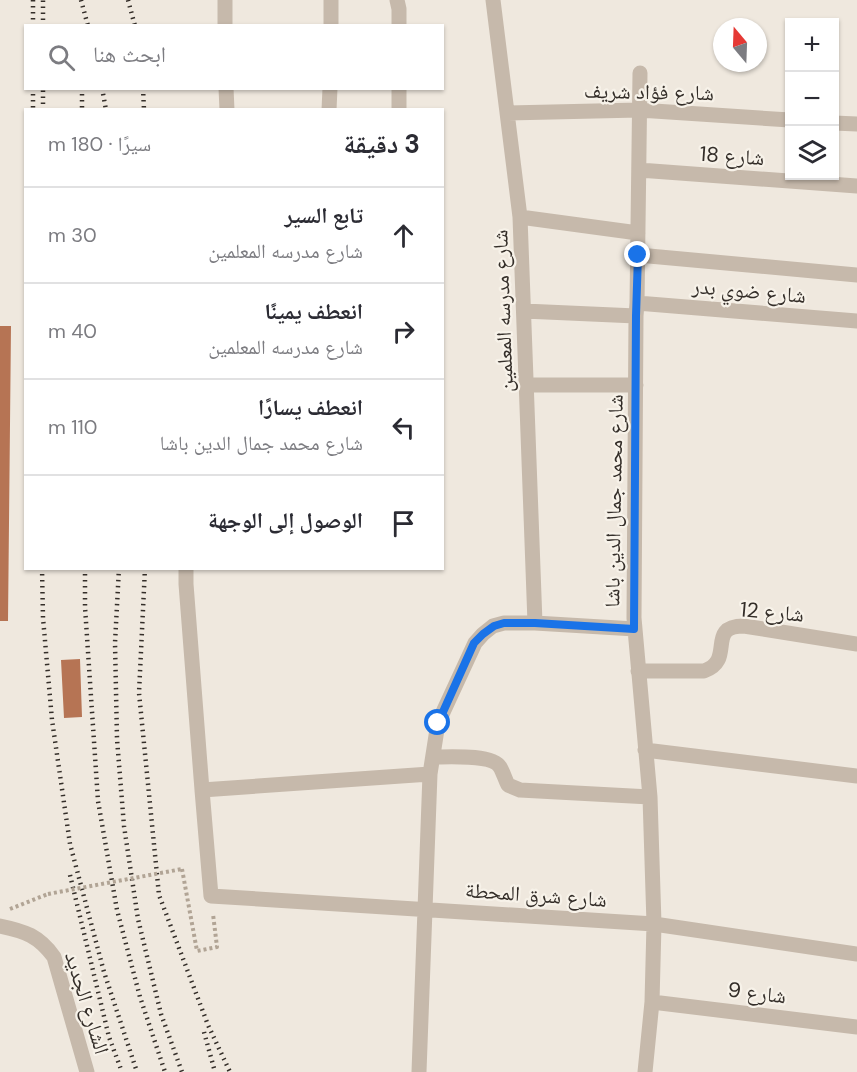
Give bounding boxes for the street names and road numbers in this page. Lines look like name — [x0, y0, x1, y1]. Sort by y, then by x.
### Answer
street label: شارع فؤاد شريف — [584, 77, 714, 107]
street label: شارع 18 — [699, 140, 765, 172]
street label: شارع مدرسه المعلمين — [486, 229, 520, 393]
street label: شارع ضوي بدر — [690, 272, 807, 312]
street label: شارع محمد جمال الدين باشا — [598, 394, 630, 608]
street label: شارع 12 — [739, 595, 805, 629]
street label: شارع شرق المحطة — [464, 876, 608, 914]
street label: الشارع الجديد — [58, 948, 116, 1058]
street label: شارع 9 — [726, 976, 788, 1010]

